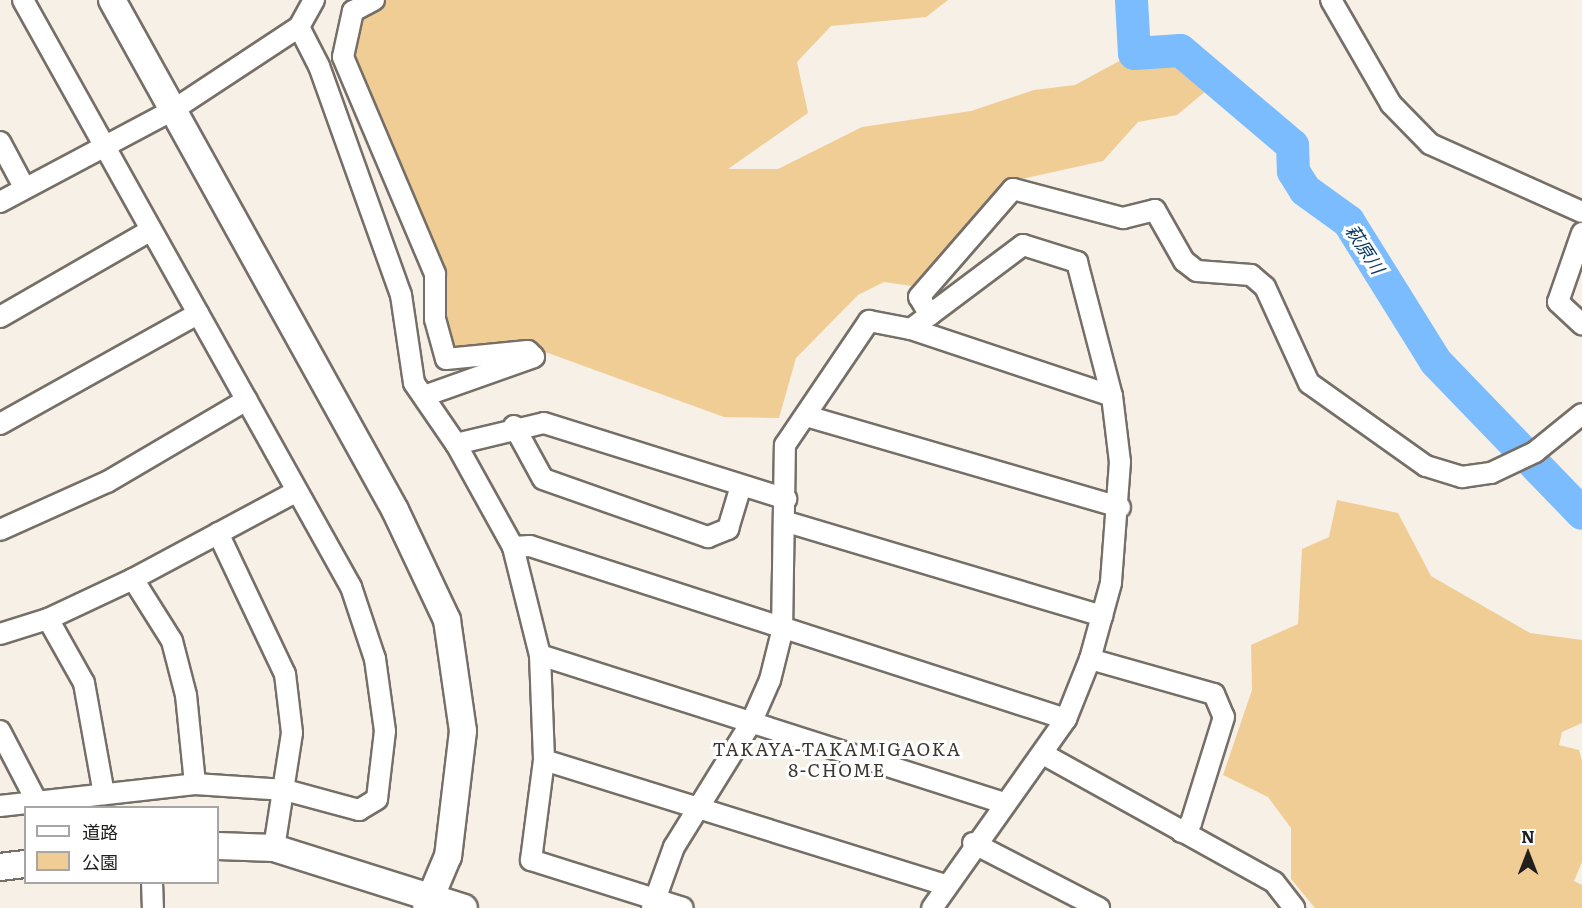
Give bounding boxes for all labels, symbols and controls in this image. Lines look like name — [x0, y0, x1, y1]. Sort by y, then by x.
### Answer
water label: 萩原川 — [1341, 220, 1389, 278]
district label: TAKAYA-TAKAMIGAOKA 8-CHOME — [712, 739, 962, 782]
legend — [24, 806, 219, 884]
text: 道路 — [82, 818, 118, 845]
north arrow — [1498, 824, 1558, 884]
text: N — [1521, 824, 1535, 848]
text: 公園 — [82, 848, 118, 875]

